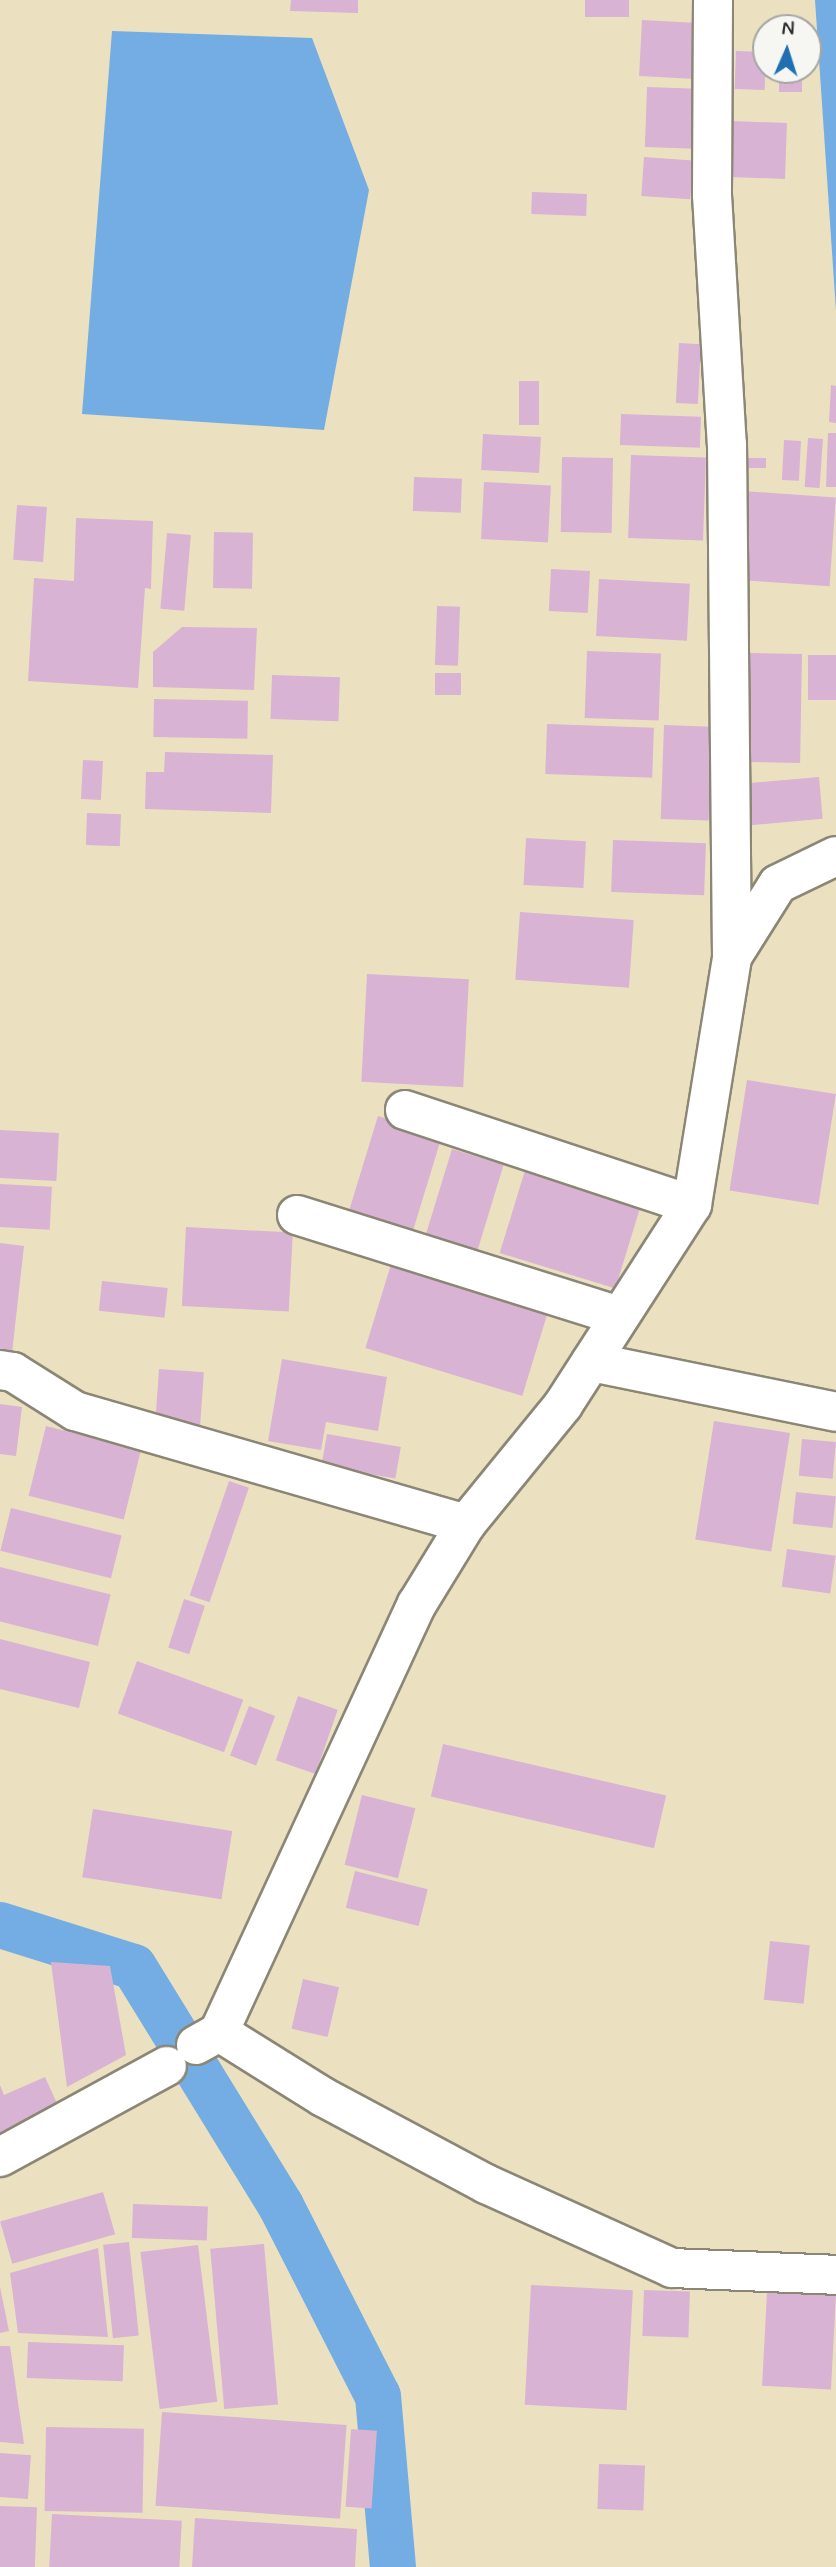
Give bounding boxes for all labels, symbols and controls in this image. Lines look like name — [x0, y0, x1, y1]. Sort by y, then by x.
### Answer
north arrow — [752, 14, 822, 84]
text: N — [781, 17, 795, 42]

